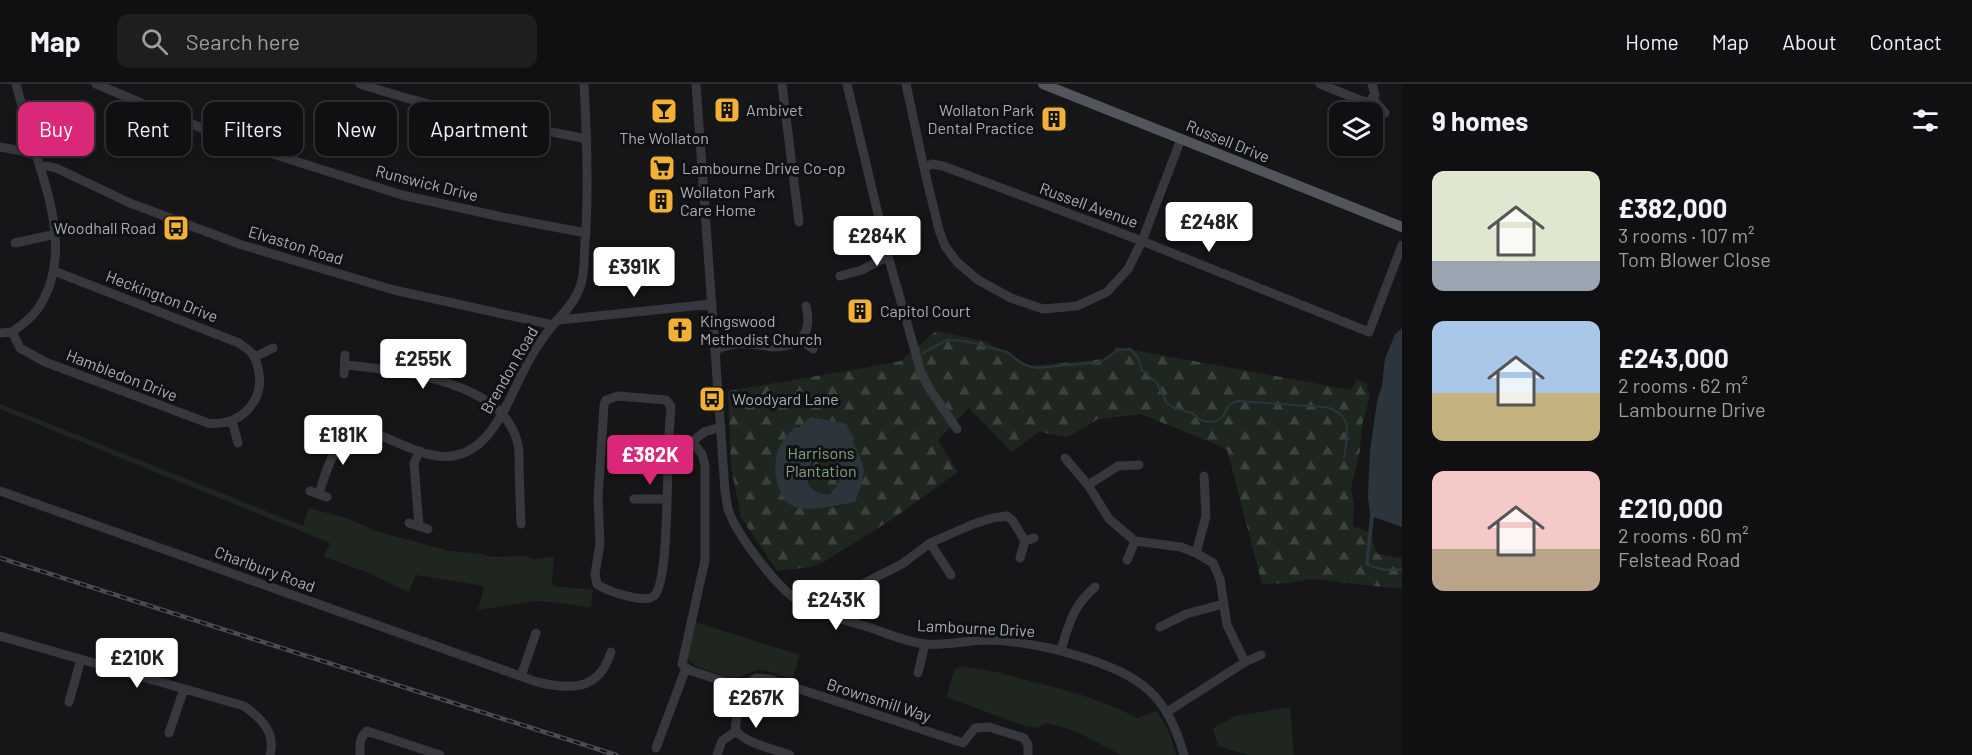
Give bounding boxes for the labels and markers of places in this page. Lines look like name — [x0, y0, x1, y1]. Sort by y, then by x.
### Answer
building icon: Ambivet — [712, 95, 742, 125]
bar icon: The Wollaton — [649, 96, 679, 126]
place label: Ambivet — [746, 100, 803, 119]
place label: Wollaton Park Dental Practice — [928, 100, 1034, 137]
building icon: Wollaton Park Dental Practice — [1039, 104, 1069, 134]
place label: The Wollaton — [619, 128, 709, 147]
supermarket icon: Lambourne Drive Co-op — [647, 153, 677, 183]
place label: Lambourne Drive Co-op — [682, 158, 846, 177]
place label: Wollaton Park Care Home — [680, 182, 775, 219]
building icon: Wollaton Park Care Home — [646, 186, 676, 216]
pin: £248K — [1167, 202, 1251, 253]
bus stop icon: Woodhall Road — [161, 213, 191, 243]
pin: £284K — [835, 216, 919, 267]
place label: Woodhall Road — [54, 218, 156, 237]
pin: £391K — [592, 247, 676, 298]
building icon: Capitol Court — [845, 296, 875, 326]
place label: Capitol Court — [880, 301, 971, 320]
place label: Kingswood Methodist Church — [700, 311, 822, 348]
church icon: Kingswood Methodist Church — [665, 315, 695, 345]
pin: £255K — [381, 339, 465, 390]
bus stop icon: Woodyard Lane — [697, 384, 727, 414]
place label: Woodyard Lane — [732, 389, 839, 408]
pin: £181K — [301, 415, 385, 466]
pin: £382K — [608, 435, 692, 486]
pin: £243K — [794, 580, 878, 631]
pin: £210K — [95, 638, 179, 689]
pin: £267K — [714, 678, 798, 729]

